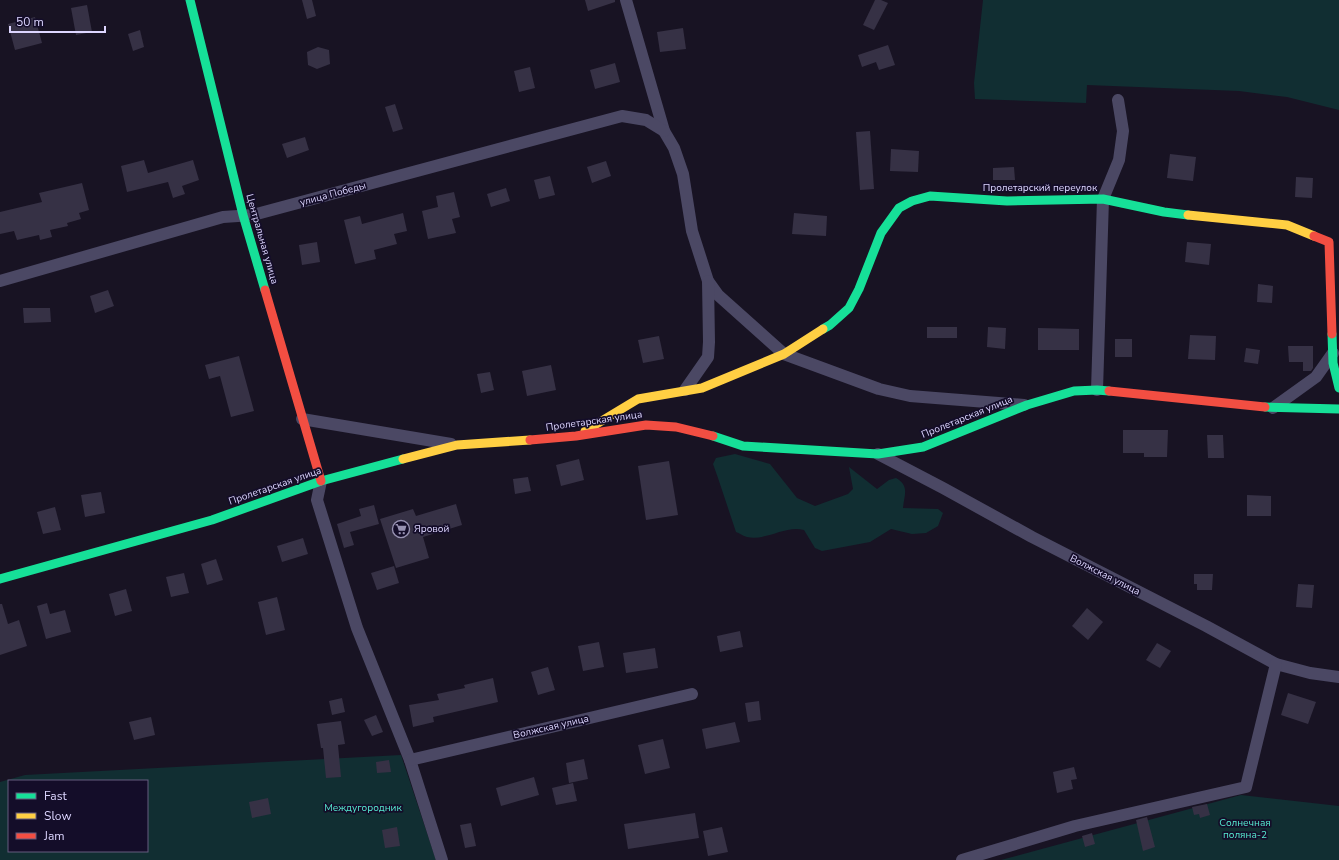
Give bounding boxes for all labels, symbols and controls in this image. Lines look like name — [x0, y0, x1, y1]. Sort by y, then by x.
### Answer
scale bar — [10, 8, 105, 34]
text: 50 m — [16, 14, 44, 30]
street label: улица Победы — [298, 178, 368, 210]
street label: Пролетарский переулок — [983, 181, 1098, 195]
street label: Центральная улица — [242, 192, 282, 286]
street label: Пролетарская улица — [919, 392, 1015, 442]
street label: Пролетарская улица — [545, 407, 643, 435]
street label: Пролетарская улица — [227, 464, 323, 508]
supermarket icon: Яровой — [391, 519, 411, 539]
place label: Яровой — [414, 522, 449, 536]
street label: Волжская улица — [1067, 551, 1143, 599]
street label: Волжская улица — [512, 712, 590, 742]
legend — [8, 780, 148, 852]
text: Fast — [44, 788, 67, 804]
park label: Междугородник — [324, 801, 402, 815]
text: Slow — [44, 808, 72, 824]
park label: Солнечная поляна-2 — [1219, 816, 1271, 842]
text: Jam — [43, 828, 65, 844]

